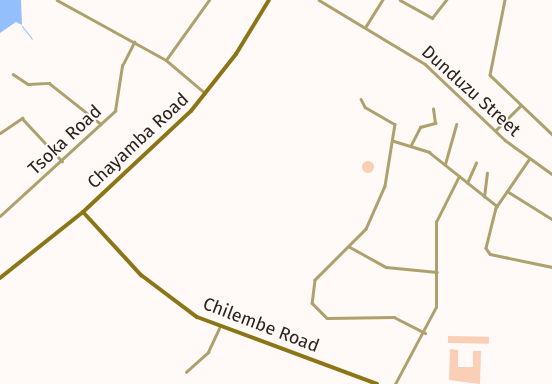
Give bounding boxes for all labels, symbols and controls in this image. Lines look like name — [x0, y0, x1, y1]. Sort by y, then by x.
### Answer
street label: Dunduzu Street — [417, 41, 525, 141]
street label: Chayamba Road — [83, 89, 193, 193]
street label: Tsoka Road — [24, 101, 106, 179]
street label: Chilembe Road — [200, 293, 322, 357]

